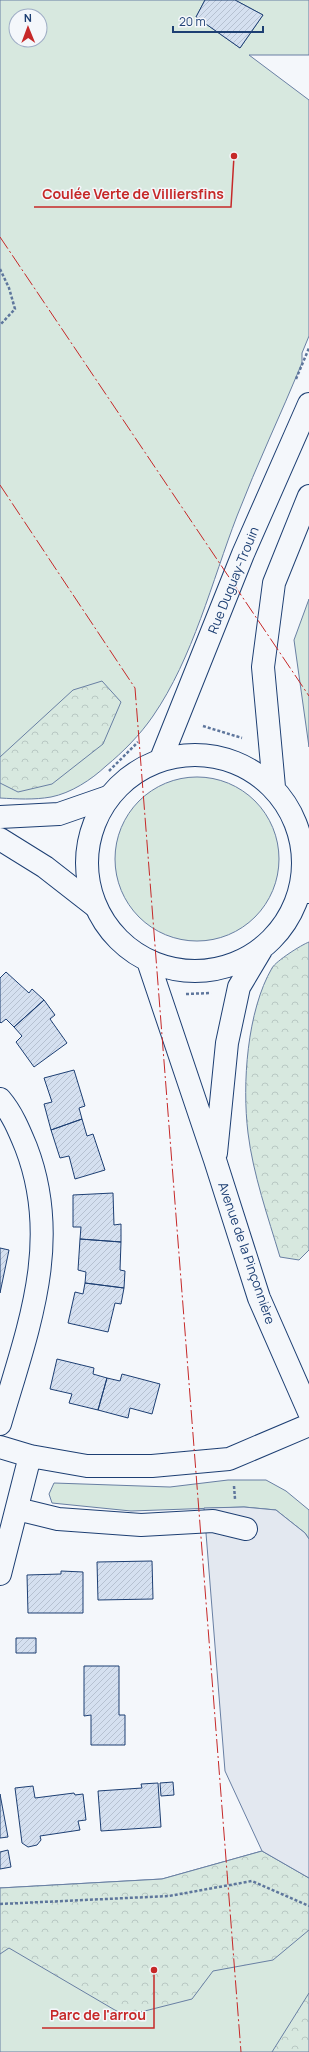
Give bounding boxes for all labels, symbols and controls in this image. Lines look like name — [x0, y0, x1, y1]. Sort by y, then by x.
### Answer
north arrow — [8, 8, 48, 48]
scale bar — [173, 8, 263, 34]
text: N — [24, 10, 32, 25]
text: 20 m — [179, 13, 206, 30]
callout: Coulée Verte de Villiersfins — [34, 181, 231, 207]
text: Coulée Verte de Villiersfins — [42, 184, 224, 203]
street label: Rue Duguay-Trouin — [203, 524, 263, 636]
street label: Avenue de la Pinçonnière — [214, 1179, 280, 1327]
callout: Parc de l'arrou — [42, 2002, 154, 2028]
text: Parc de l'arrou — [50, 2005, 146, 2024]

